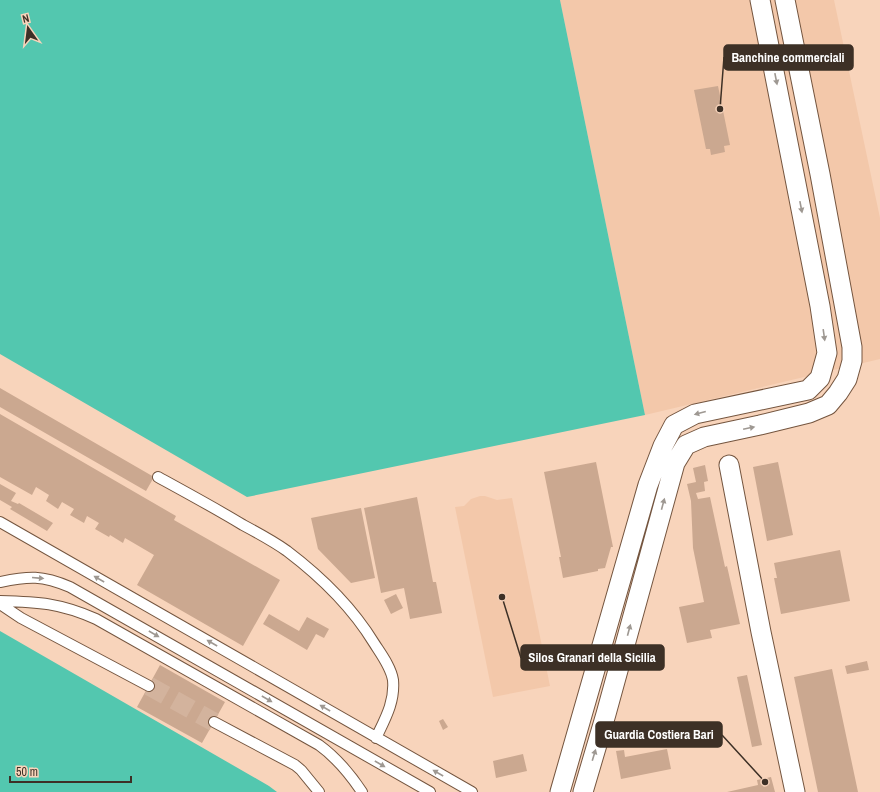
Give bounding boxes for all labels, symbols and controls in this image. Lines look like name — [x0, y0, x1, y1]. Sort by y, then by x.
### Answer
north arrow — [8, 8, 48, 48]
text: N — [21, 11, 30, 26]
callout: Banchine commerciali — [724, 45, 853, 70]
text: Banchine commerciali — [731, 49, 845, 66]
one-way arrow — [773, 73, 779, 86]
one-way arrow — [798, 201, 804, 213]
one-way arrow — [821, 329, 827, 341]
one-way arrow — [693, 411, 706, 417]
one-way arrow — [743, 424, 755, 430]
one-way arrow — [661, 498, 667, 510]
one-way arrow — [32, 574, 44, 581]
one-way arrow — [93, 575, 105, 582]
one-way arrow — [626, 623, 632, 635]
one-way arrow — [148, 631, 160, 638]
one-way arrow — [206, 640, 218, 647]
callout: Silos Granari della Sicilia — [521, 645, 664, 670]
text: Silos Granari della Sicilia — [528, 649, 656, 666]
one-way arrow — [261, 696, 273, 703]
one-way arrow — [319, 705, 331, 712]
callout: Guardia Costiera Bari — [596, 722, 722, 747]
text: Guardia Costiera Bari — [604, 726, 714, 743]
one-way arrow — [591, 748, 597, 760]
scale bar — [10, 758, 131, 784]
one-way arrow — [374, 760, 386, 767]
text: 50 m — [16, 764, 38, 780]
one-way arrow — [432, 769, 444, 776]

